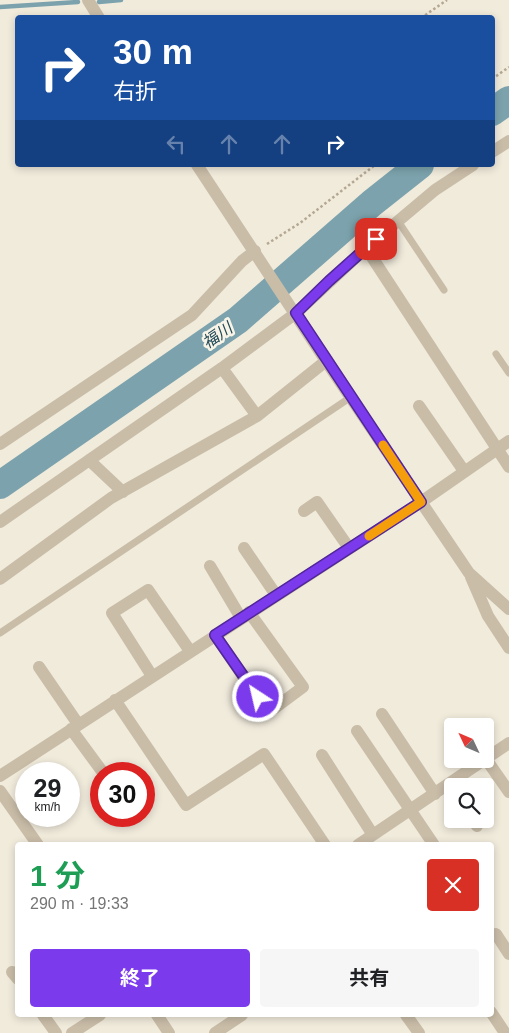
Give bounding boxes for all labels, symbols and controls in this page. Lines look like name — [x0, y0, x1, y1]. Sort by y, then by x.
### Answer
text: 30 m — [113, 32, 193, 71]
icon: right — [30, 35, 95, 100]
text: 右折 — [113, 79, 157, 104]
icon: left — [162, 130, 190, 158]
icon: ahead — [215, 130, 243, 158]
icon: ahead — [268, 130, 296, 158]
icon: right — [321, 130, 349, 158]
pin — [355, 218, 397, 260]
icon: arrive — [362, 225, 390, 253]
water label: 福川 — [199, 318, 237, 352]
position arrow — [231, 670, 283, 722]
north arrow — [444, 718, 494, 768]
map controls — [444, 718, 494, 828]
speed limit sign: 30 — [90, 762, 155, 827]
text: 29 — [34, 774, 61, 802]
button: search — [444, 778, 494, 828]
text: km/h — [34, 800, 61, 814]
text: 1 分 — [30, 859, 85, 892]
button: close — [427, 859, 479, 911]
text: 290 m · 19:33 — [30, 895, 129, 912]
button: 終了 — [30, 949, 250, 1007]
button: 共有 — [260, 949, 479, 1007]

